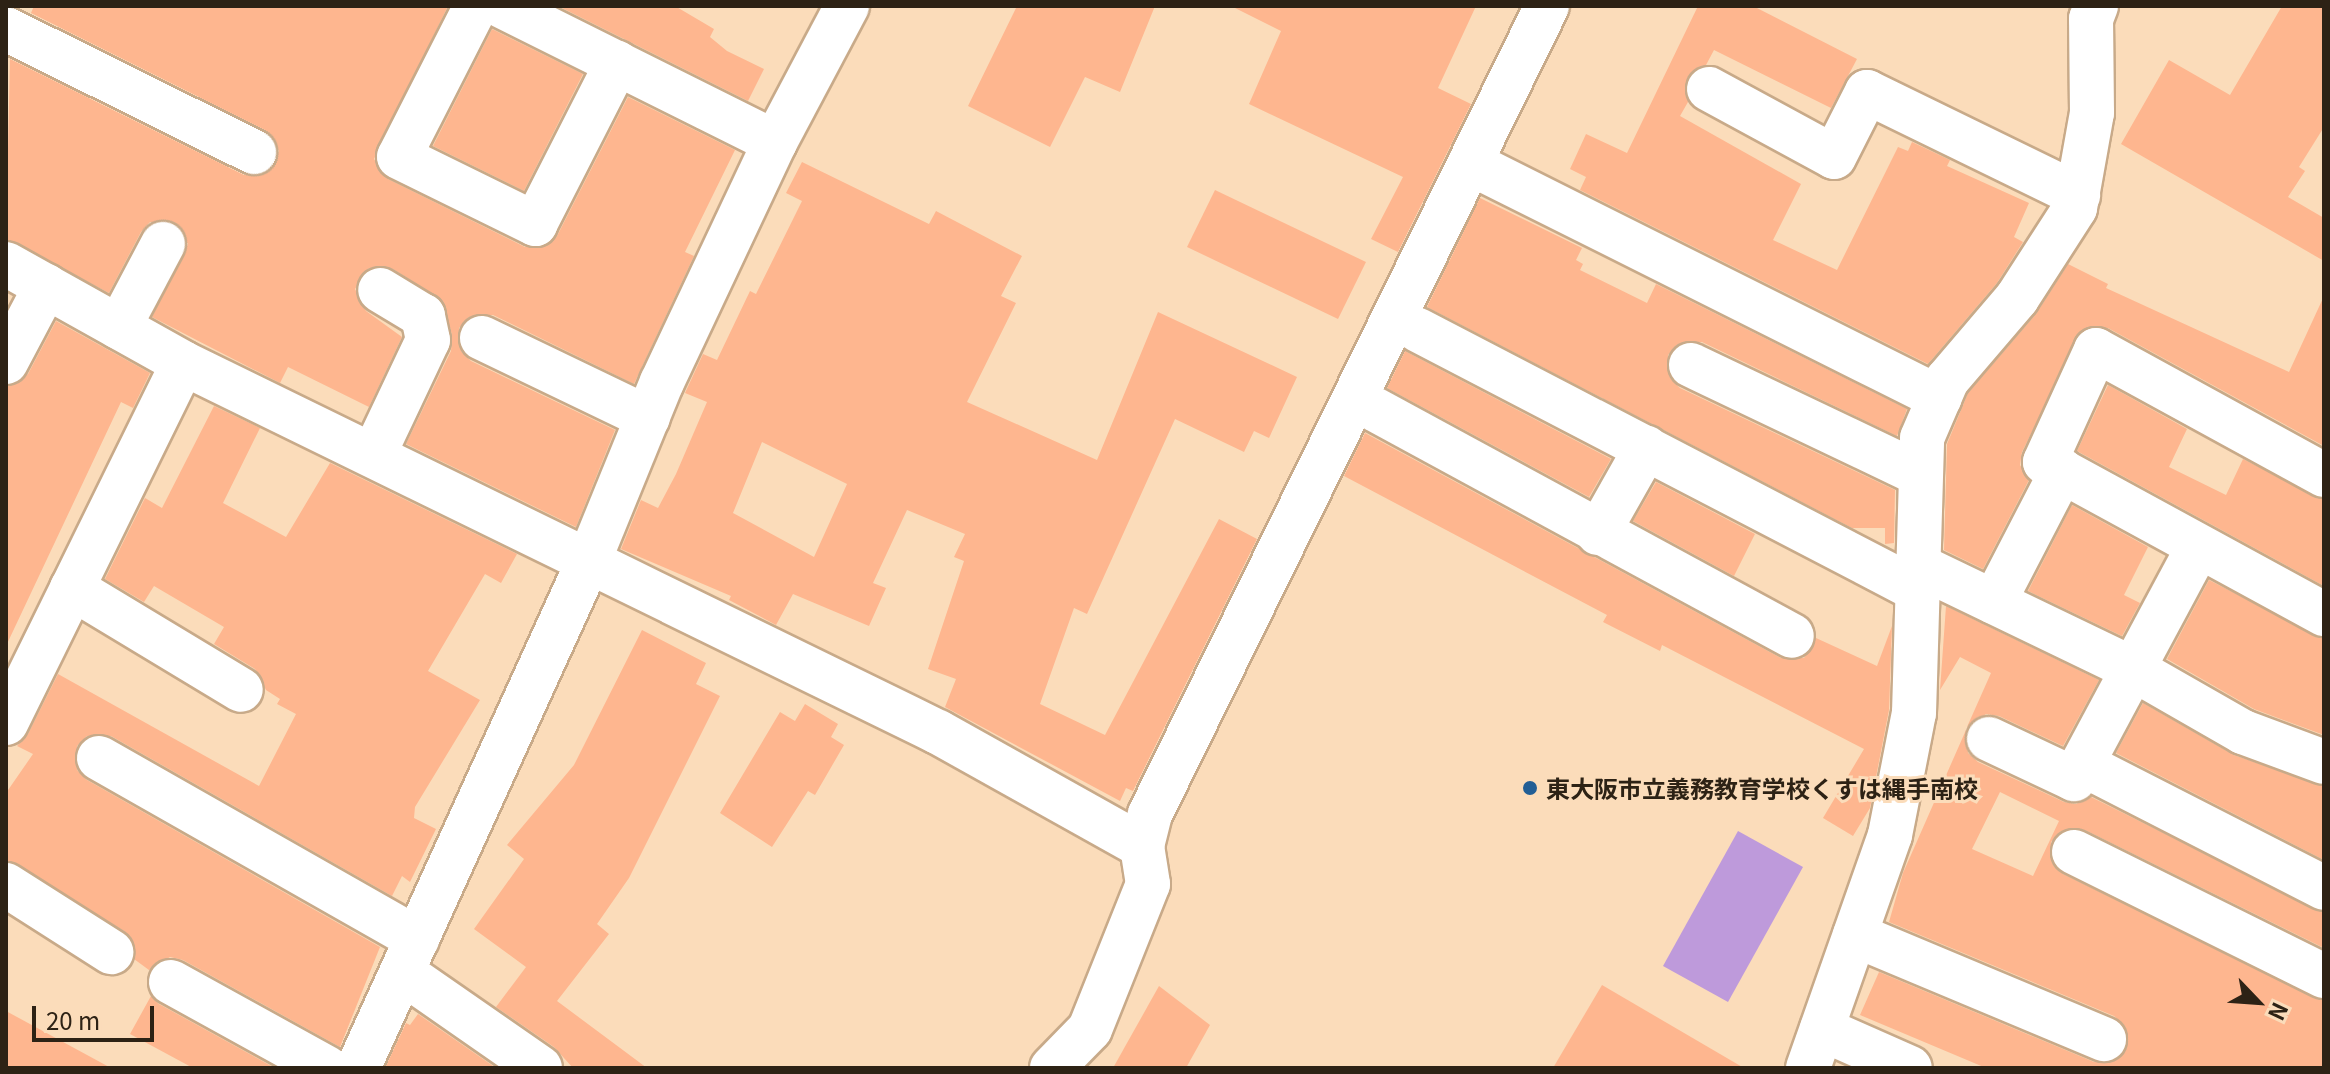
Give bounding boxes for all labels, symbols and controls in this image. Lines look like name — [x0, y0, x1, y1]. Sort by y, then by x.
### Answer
place label: 東大阪市立義務教育学校くすは縄手南校 — [1546, 774, 1978, 802]
marker: 東大阪市立義務教育学校くすは縄手南校 — [1521, 779, 1539, 797]
north arrow — [2218, 962, 2298, 1042]
scale bar — [36, 990, 158, 1040]
text: N — [2262, 998, 2298, 1026]
text: 20 m — [46, 1002, 100, 1037]

